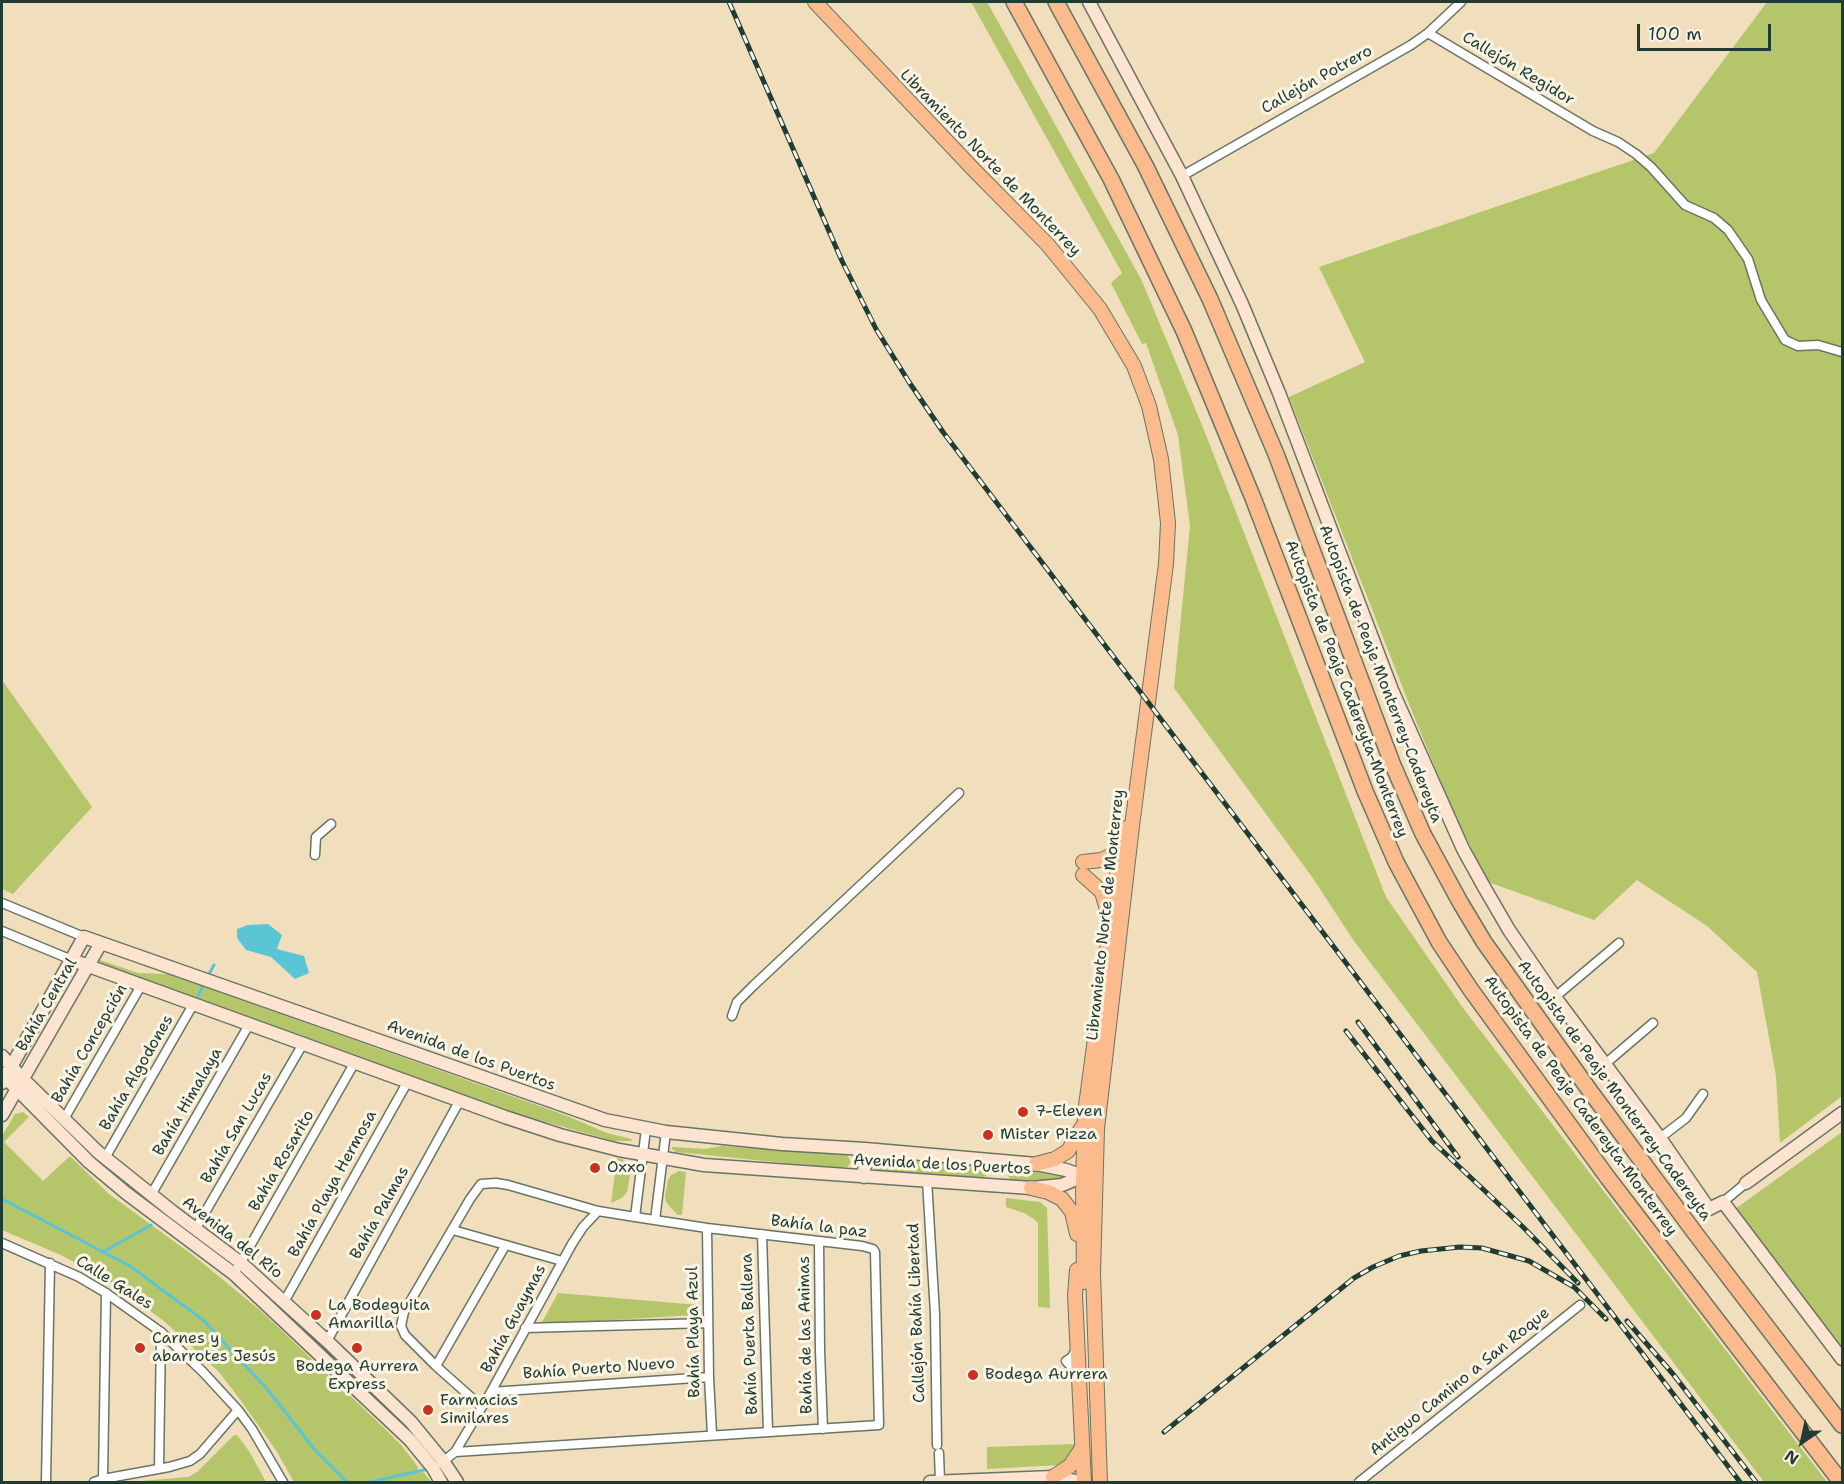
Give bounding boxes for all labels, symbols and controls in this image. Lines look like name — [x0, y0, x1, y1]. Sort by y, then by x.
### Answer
scale bar — [1640, 12, 1774, 50]
text: 100 m — [1648, 22, 1702, 46]
street label: Callejón Regidor — [1458, 28, 1578, 110]
street label: Callejón Potrero — [1258, 42, 1376, 118]
street label: Libramiento Norte de Monterrey — [895, 66, 1085, 260]
street label: Autopista de Peaje Monterrey-Cadereyta — [1314, 522, 1446, 826]
street label: Autopista de Peaje Cadereyta-Monterrey — [1280, 538, 1412, 840]
street label: Libramiento Norte de Monterrey — [1083, 789, 1129, 1041]
street label: Bahía Central — [13, 955, 81, 1055]
street label: Autopista de Peaje Monterrey-Cadereyta — [1513, 957, 1715, 1225]
street label: Autopista de Peaje Cadereyta-Monterrey — [1479, 972, 1681, 1240]
street label: Bahía Concepción — [48, 981, 132, 1107]
street label: Bahía Algodones — [96, 1012, 178, 1134]
street label: Avenida de los Puertos — [384, 1017, 558, 1095]
street label: Bahía Himalaya — [149, 1045, 227, 1159]
street label: Bahía San Lucas — [197, 1069, 277, 1187]
place label: 7-Eleven — [1035, 1102, 1102, 1122]
marker: 7-Eleven — [1016, 1105, 1030, 1119]
street label: Bahía Rosarito — [245, 1107, 319, 1215]
street label: Bahía Playa Hermosa — [285, 1107, 381, 1261]
place label: Mister Pizza — [1000, 1125, 1097, 1145]
marker: Mister Pizza — [981, 1128, 995, 1142]
street label: Avenida de los Puertos — [853, 1151, 1031, 1179]
place label: Oxxo — [607, 1158, 645, 1178]
marker: Oxxo — [588, 1161, 602, 1175]
street label: Bahía Palmas — [347, 1163, 413, 1263]
street label: Avenida del Río — [178, 1193, 286, 1283]
street label: Bahía la paz — [770, 1212, 868, 1242]
street label: Callejón Bahía Libertad — [904, 1223, 930, 1403]
street label: Calle Gales — [72, 1252, 156, 1314]
street label: Bahía Puerta Ballena — [738, 1253, 762, 1415]
street label: Bahía de las Animas — [795, 1256, 817, 1414]
street label: Bahía Guaymas — [477, 1261, 551, 1377]
street label: Bahía Playa Azul — [683, 1266, 705, 1398]
place label: La Bodeguita Amarilla — [328, 1296, 430, 1334]
street label: Antiguo Camino a San Roque — [1366, 1304, 1554, 1460]
marker: La Bodeguita Amarilla — [309, 1308, 323, 1322]
place label: Carnes y abarrotes Jesús — [152, 1329, 276, 1367]
marker: Carnes y abarrotes Jesús — [133, 1341, 147, 1355]
marker: Bodega Aurrera Express — [350, 1341, 364, 1355]
street label: Bahía Puerto Nuevo — [522, 1354, 676, 1384]
place label: Bodega Aurrera Express — [296, 1357, 418, 1395]
place label: Bodega Aurrera — [985, 1365, 1108, 1385]
marker: Bodega Aurrera — [966, 1368, 980, 1382]
place label: Farmacias Similares — [440, 1391, 518, 1429]
marker: Farmacias Similares — [421, 1403, 435, 1417]
north arrow — [1772, 1412, 1832, 1472]
text: N — [1781, 1445, 1803, 1470]

